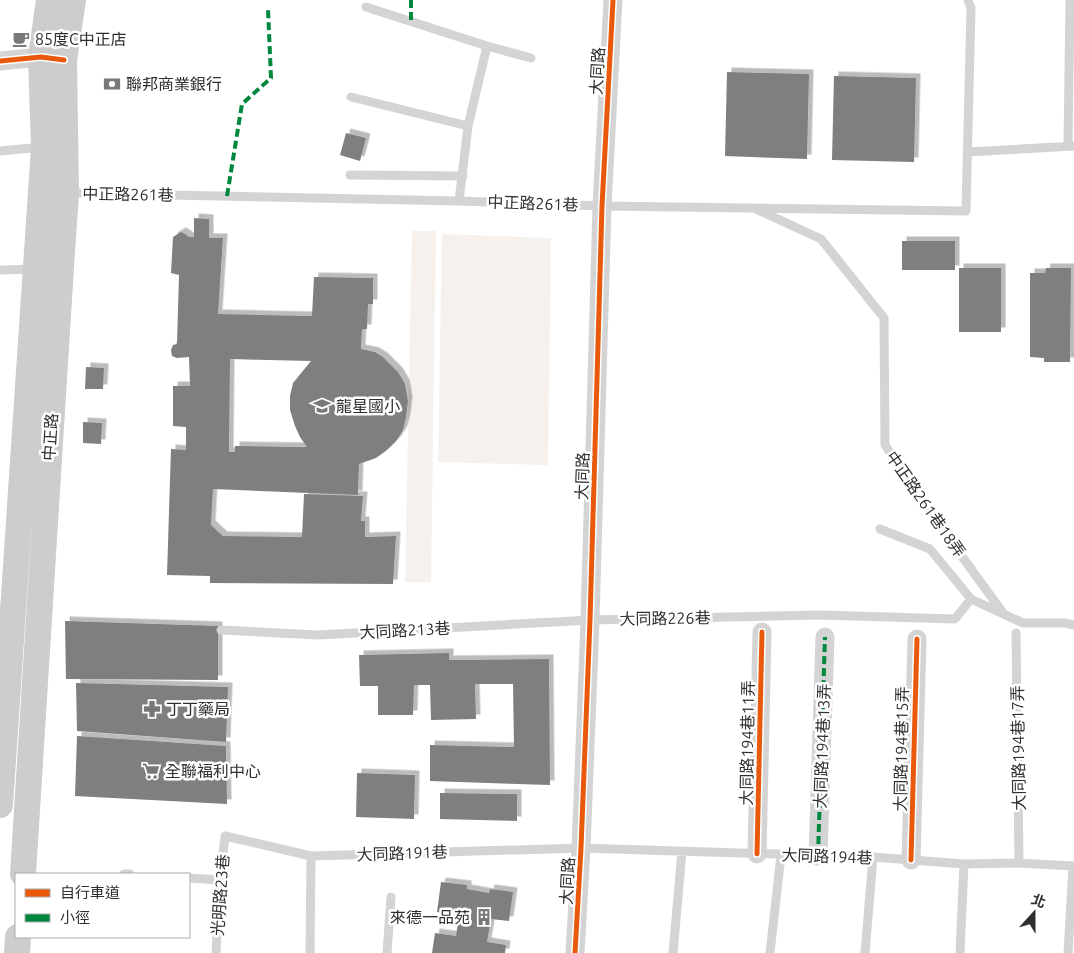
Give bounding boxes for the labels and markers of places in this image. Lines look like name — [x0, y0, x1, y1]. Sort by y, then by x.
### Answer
cafe icon: 85度C中正店 — [11, 29, 31, 49]
place label: 85度C中正店 — [35, 30, 127, 48]
bank icon: 聯邦商業銀行 — [102, 74, 122, 94]
place label: 聯邦商業銀行 — [126, 75, 222, 93]
school or university icon: 龍星國小 — [312, 396, 332, 416]
place label: 龍星國小 — [336, 397, 400, 415]
pharmacy icon: 丁丁藥局 — [142, 699, 162, 719]
place label: 丁丁藥局 — [166, 700, 230, 718]
supermarket icon: 全聯福利中心 — [141, 761, 161, 781]
place label: 全聯福利中心 — [165, 762, 261, 780]
building icon: 來德一品苑 — [474, 907, 494, 927]
place label: 來德一品苑 — [390, 908, 470, 926]

